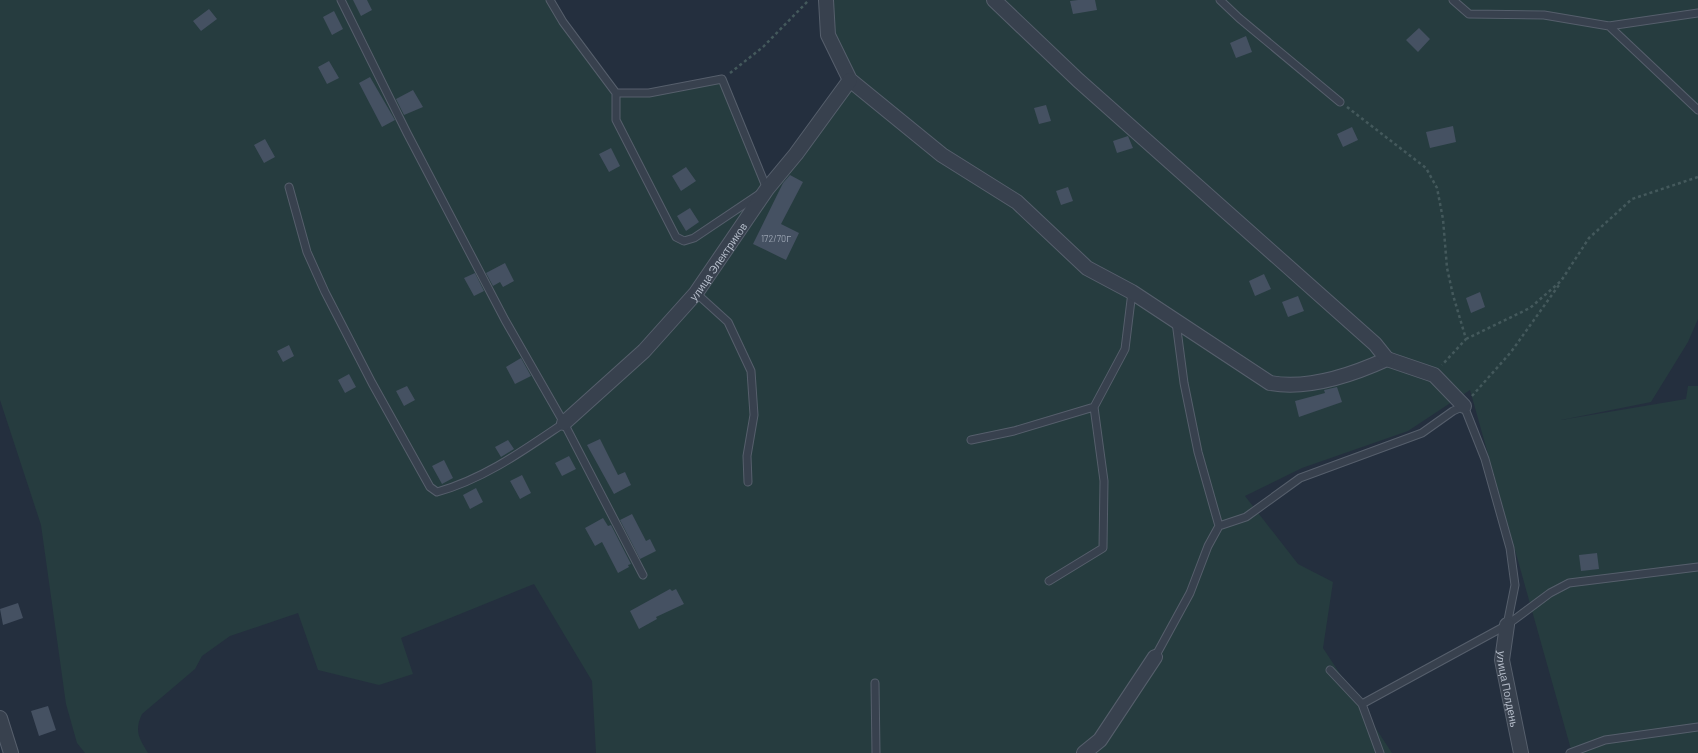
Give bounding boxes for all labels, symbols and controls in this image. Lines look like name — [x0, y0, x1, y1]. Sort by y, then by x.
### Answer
street label: улица Электриков — [686, 220, 749, 303]
house number: 172/70Г — [761, 233, 791, 244]
street label: улица Полдень — [1495, 650, 1522, 728]

